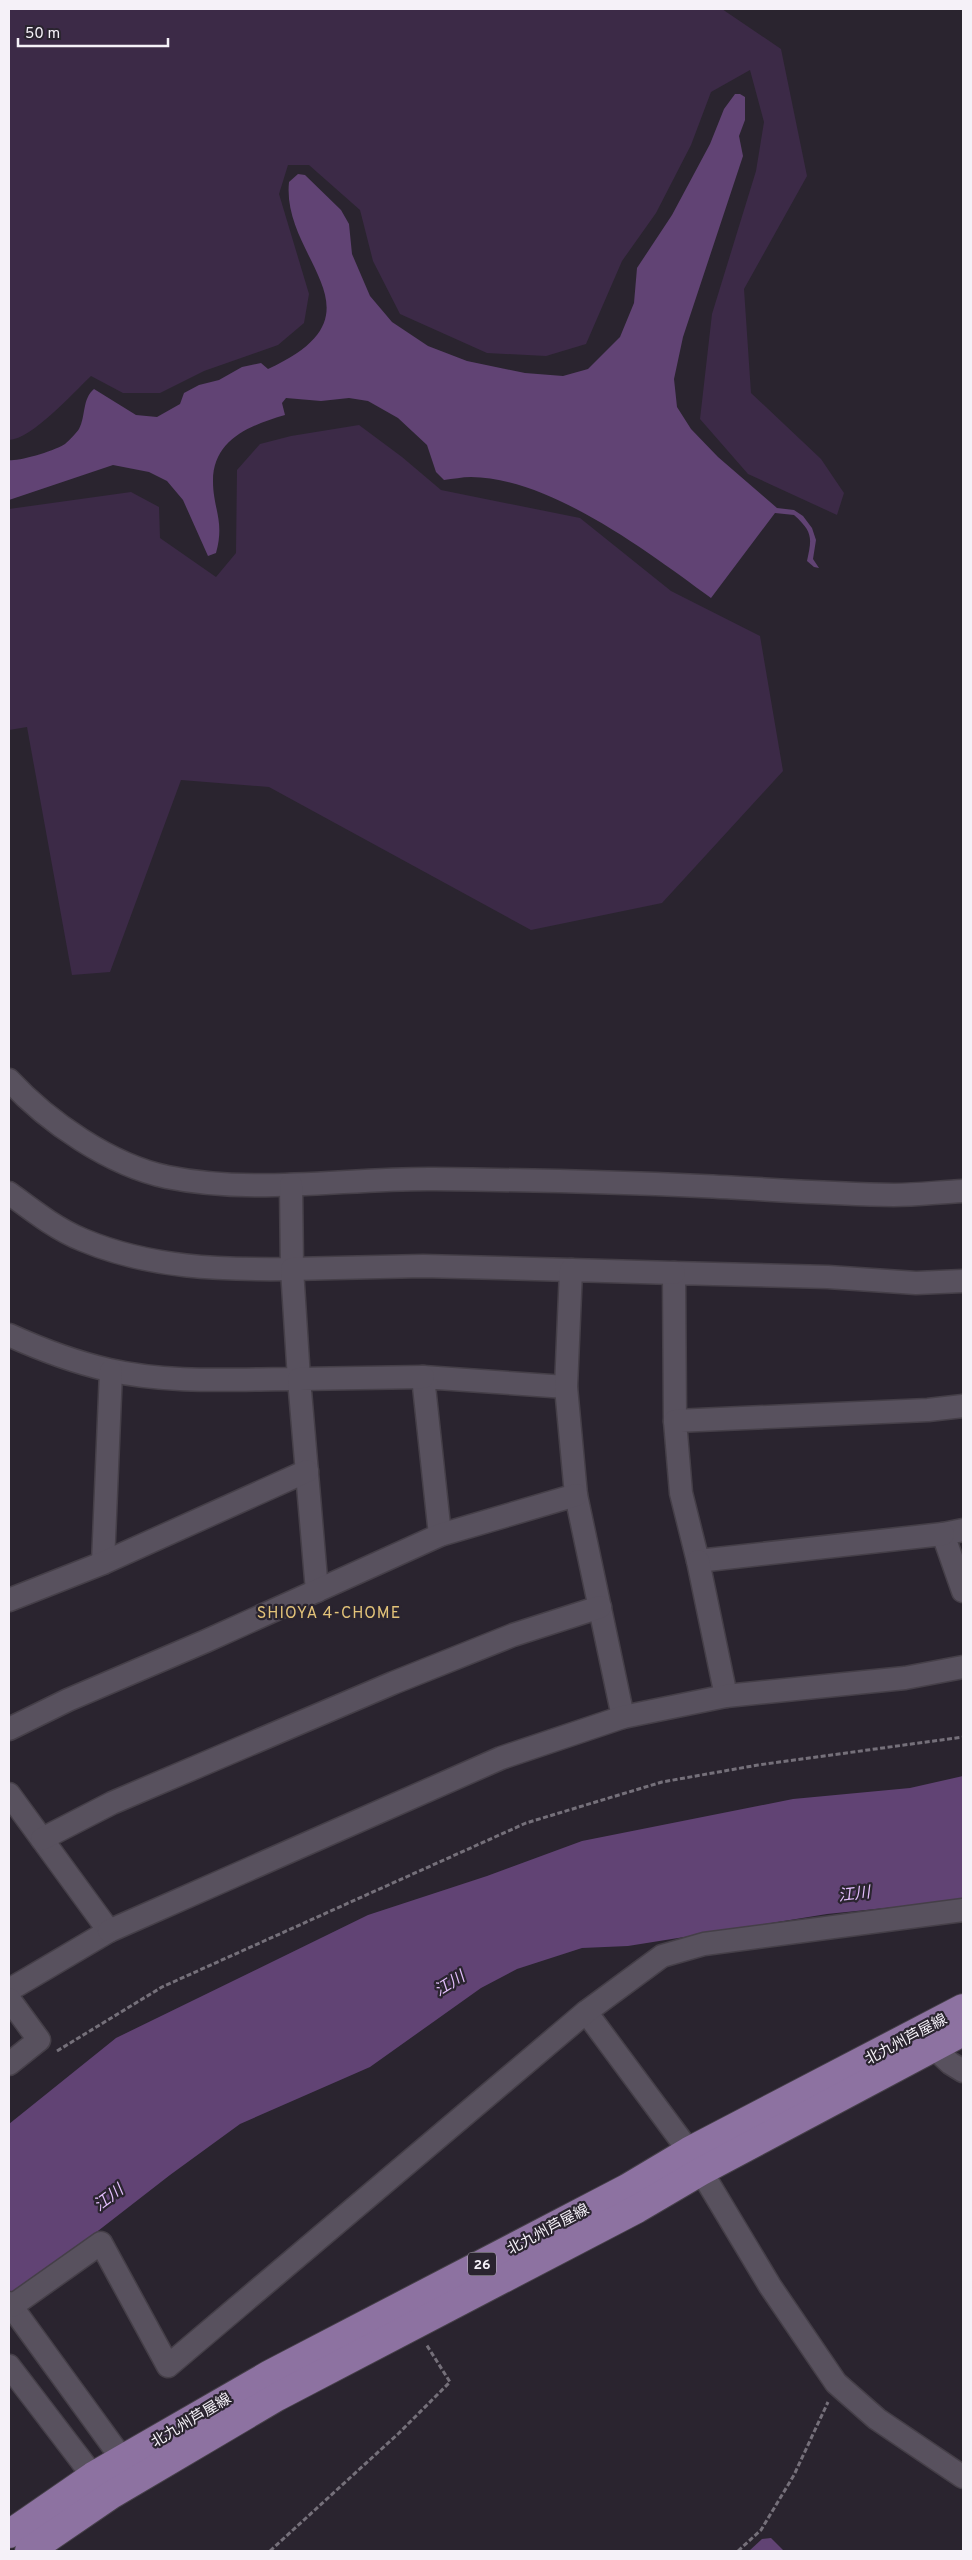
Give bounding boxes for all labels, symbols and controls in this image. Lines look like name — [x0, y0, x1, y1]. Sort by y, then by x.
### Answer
scale bar — [18, 15, 168, 47]
text: 50 m — [25, 25, 60, 44]
district label: SHIOYA 4-CHOME — [257, 1604, 401, 1624]
water label: 江川 — [837, 1883, 873, 1907]
water label: 江川 — [431, 1967, 471, 2002]
street label: 北九州芦屋線 — [862, 2010, 951, 2070]
water label: 江川 — [90, 2180, 130, 2216]
street label: 北九州芦屋線 — [504, 2200, 593, 2260]
road number: 26 — [468, 2252, 496, 2276]
street label: 北九州芦屋線 — [148, 2389, 235, 2453]

